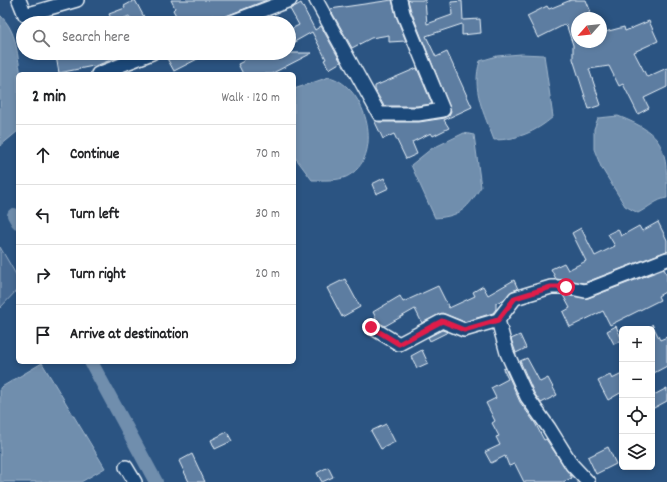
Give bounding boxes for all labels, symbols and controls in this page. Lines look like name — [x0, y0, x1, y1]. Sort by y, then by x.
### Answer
north arrow — [571, 12, 607, 48]
search box — [16, 16, 296, 60]
icon: search — [30, 27, 52, 49]
text: Search here — [62, 27, 130, 49]
text: 2 min — [32, 86, 66, 110]
text: Walk · 120 m — [222, 89, 280, 108]
icon: ahead — [32, 144, 54, 166]
text: Continue — [70, 144, 119, 166]
text: 70 m — [256, 145, 280, 164]
icon: left — [32, 204, 54, 226]
text: Turn left — [70, 204, 119, 226]
text: 30 m — [255, 205, 280, 224]
icon: right — [32, 264, 54, 286]
text: Turn right — [70, 264, 126, 286]
text: 20 m — [255, 265, 280, 284]
route start — [557, 278, 575, 296]
route end — [362, 318, 380, 336]
icon: arrive — [32, 324, 54, 346]
text: Arrive at destination — [70, 324, 188, 346]
map controls — [619, 326, 655, 470]
button: + — [619, 326, 655, 362]
button: − — [619, 362, 655, 398]
button: locate — [619, 398, 655, 434]
button: layers — [619, 434, 655, 470]

